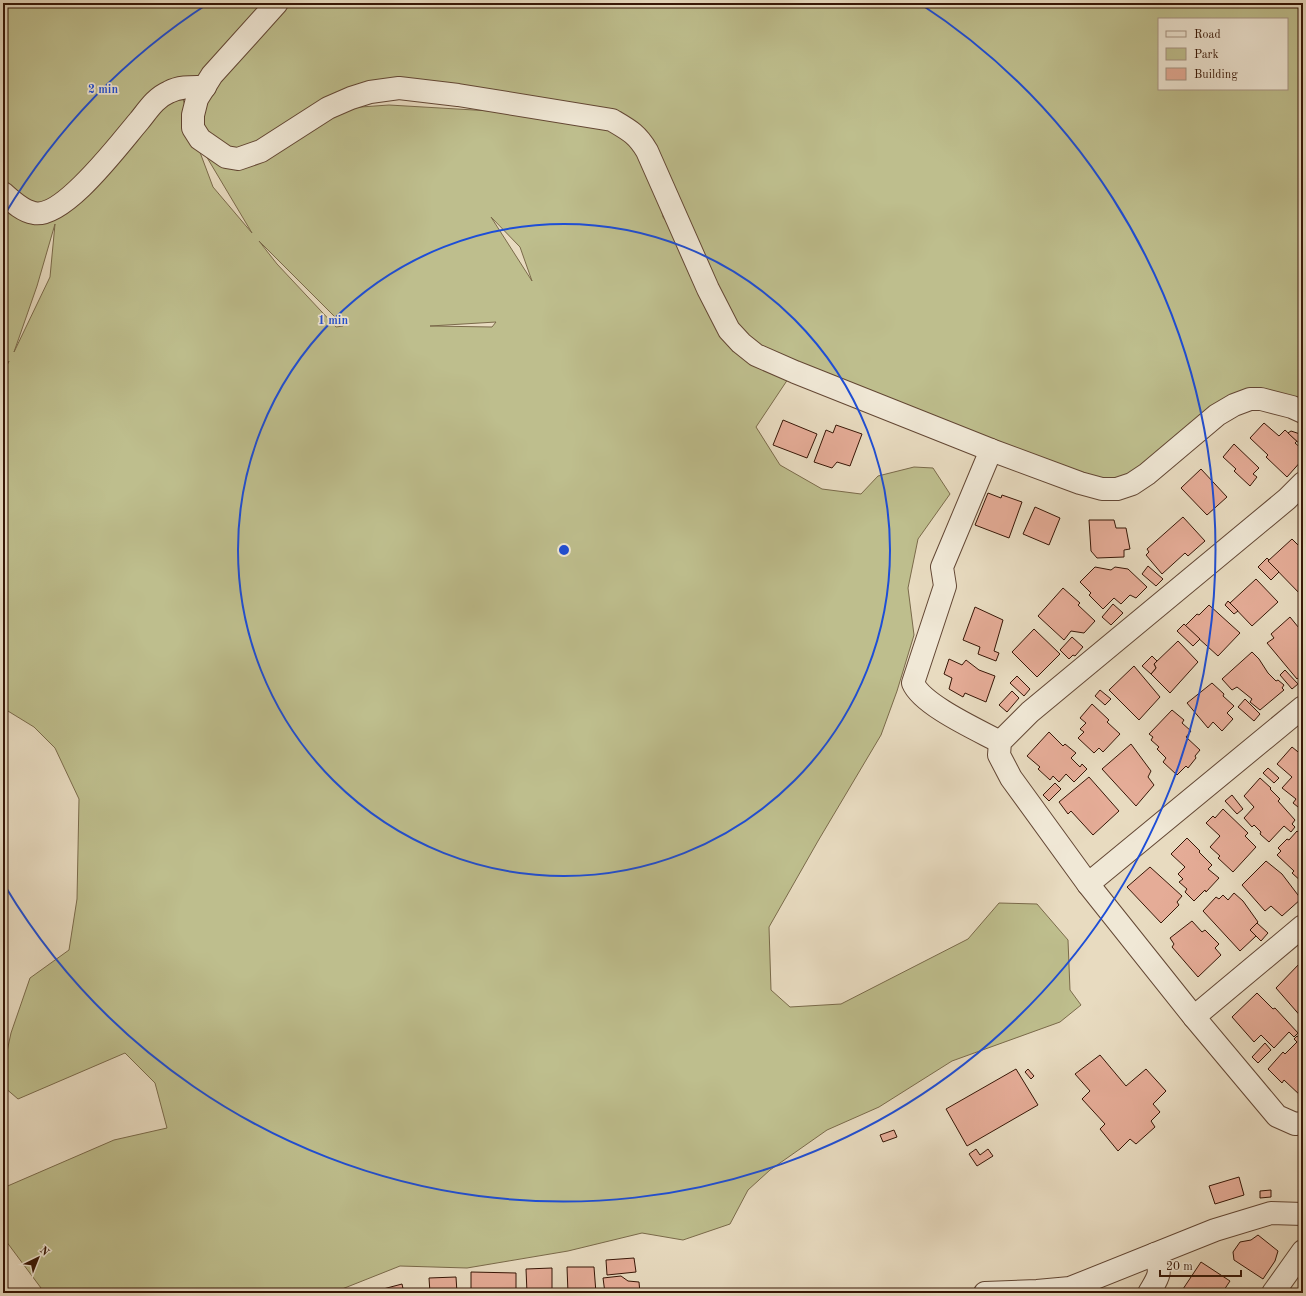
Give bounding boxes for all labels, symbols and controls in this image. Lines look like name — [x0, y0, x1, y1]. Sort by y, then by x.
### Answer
legend — [1158, 18, 1288, 90]
text: Road — [1194, 29, 1221, 41]
text: Park — [1194, 49, 1219, 61]
text: Building — [1194, 69, 1238, 81]
text: 2 min — [88, 84, 118, 96]
text: 1 min — [318, 315, 348, 327]
centre of rings — [557, 543, 571, 557]
north arrow — [18, 1238, 58, 1278]
text: N — [37, 1245, 51, 1259]
scale bar — [1160, 1252, 1241, 1278]
text: 20 m — [1166, 1261, 1193, 1273]

